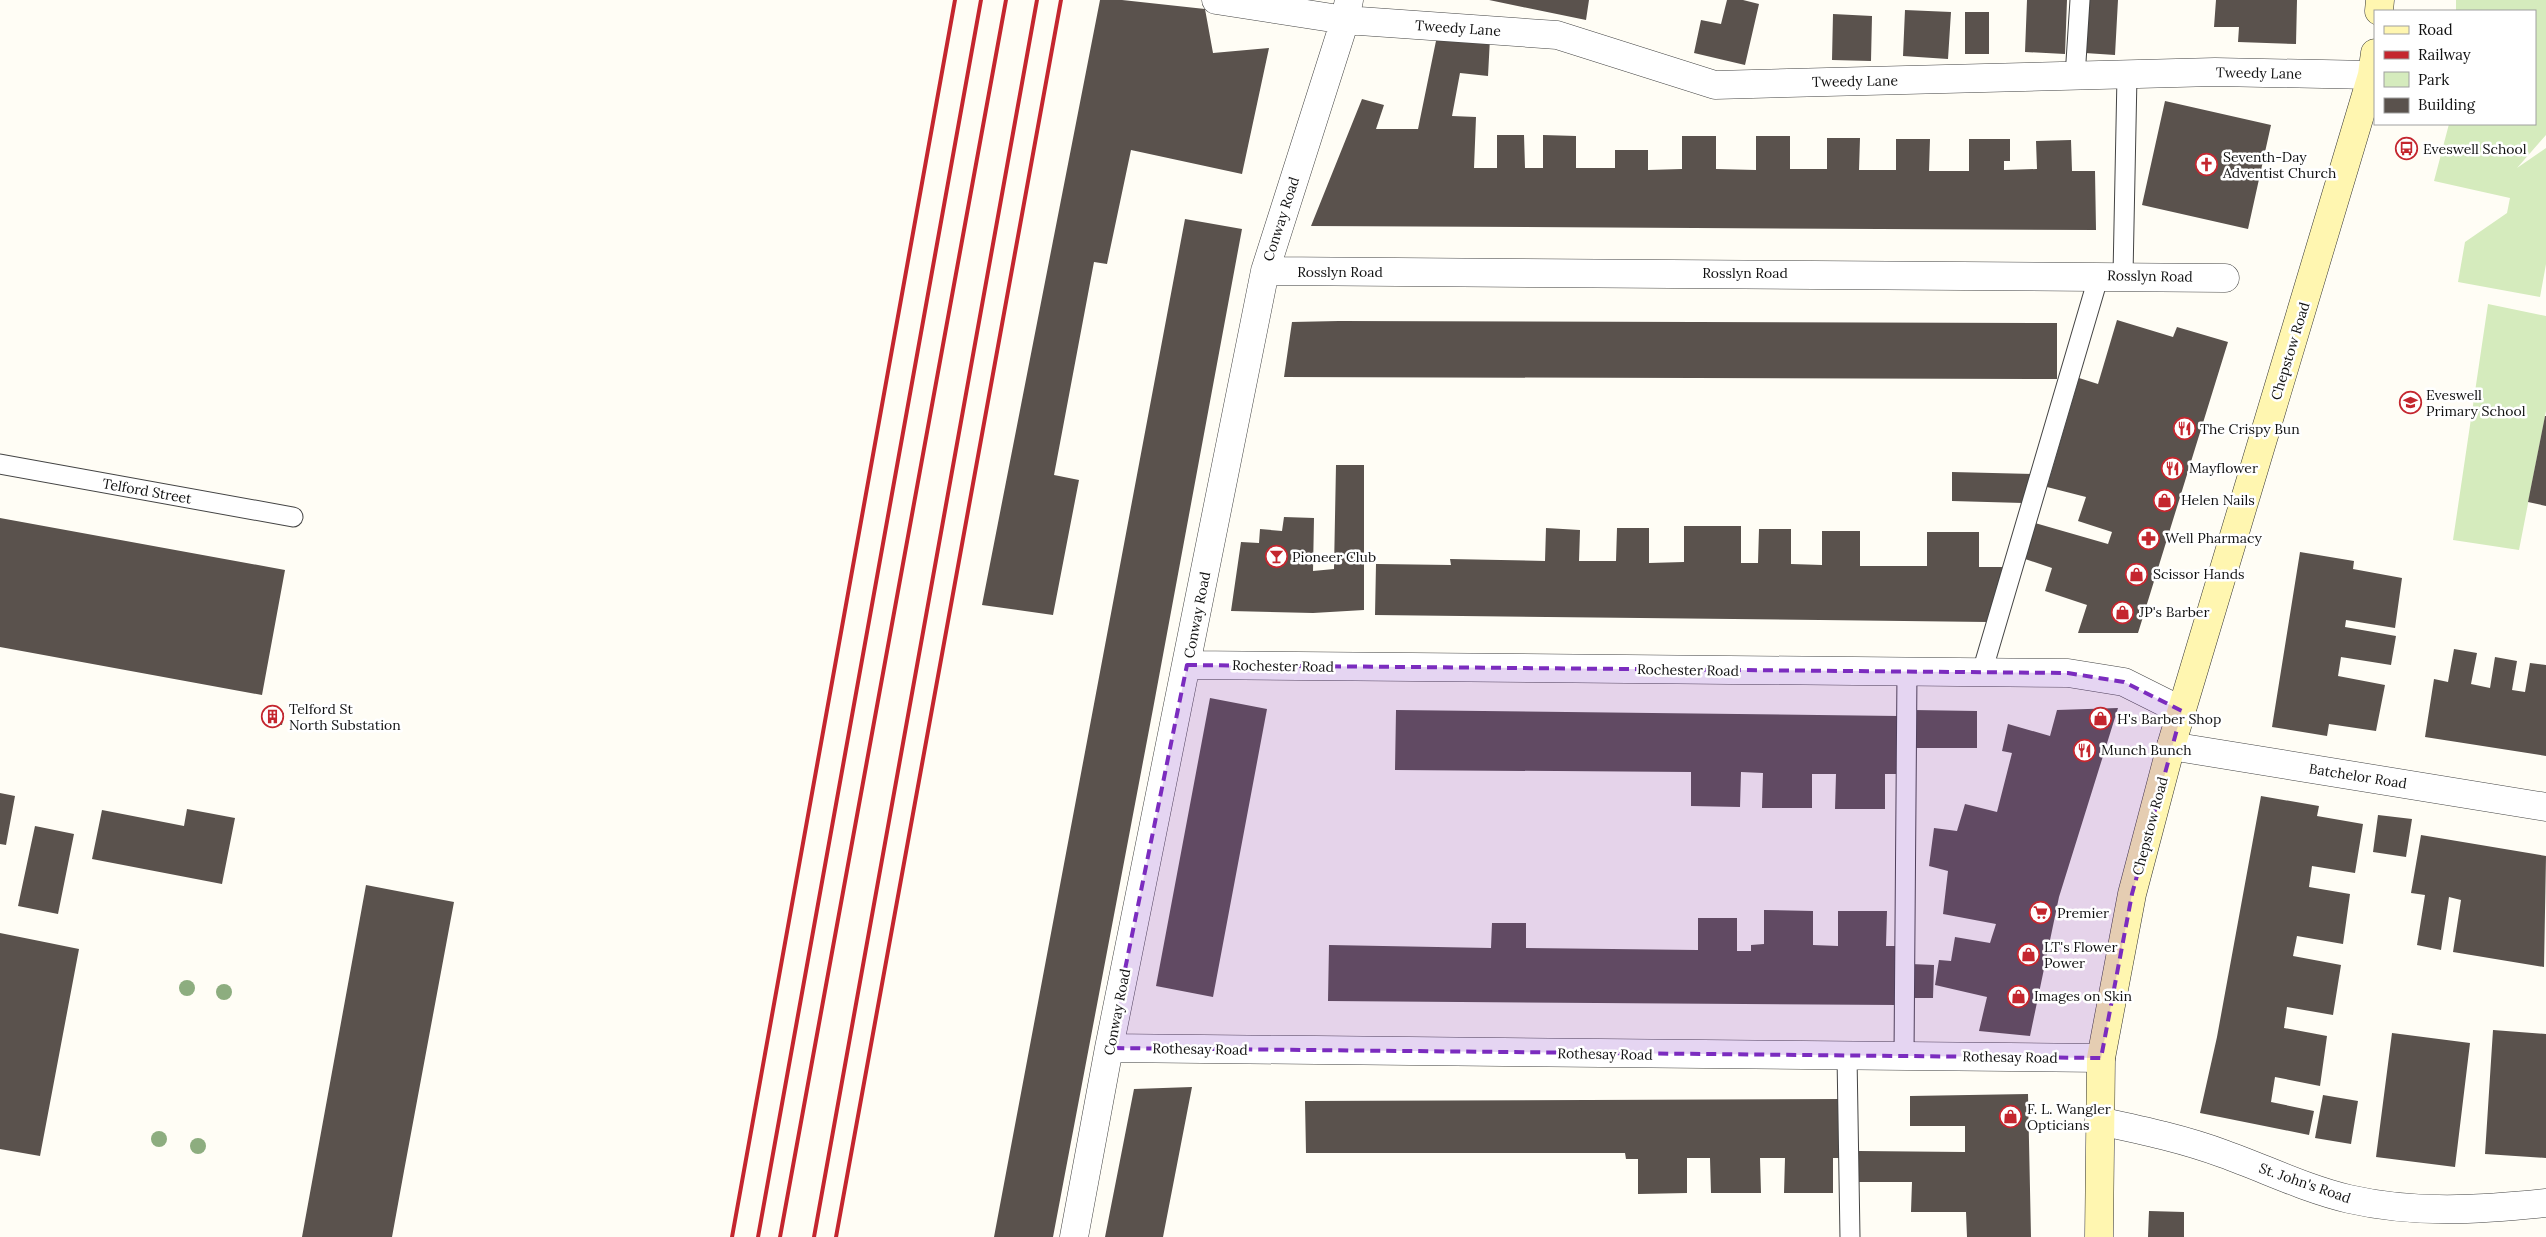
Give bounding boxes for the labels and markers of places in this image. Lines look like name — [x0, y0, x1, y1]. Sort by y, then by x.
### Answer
bus stop icon: Eveswell School — [2395, 137, 2419, 161]
place label: Eveswell School — [2423, 140, 2527, 158]
place label: Seventh-Day Adventist Church — [2222, 148, 2336, 182]
church icon: Seventh-Day Adventist Church — [2195, 153, 2219, 177]
place label: Eveswell Primary School — [2426, 386, 2526, 420]
school or university icon: Eveswell Primary School — [2398, 391, 2422, 415]
restaurant icon: The Crispy Bun — [2172, 417, 2196, 441]
place label: The Crispy Bun — [2200, 420, 2300, 438]
restaurant icon: Mayflower — [2161, 456, 2185, 480]
place label: Mayflower — [2189, 459, 2258, 477]
shop icon: Helen Nails — [2153, 488, 2177, 512]
place label: Helen Nails — [2181, 491, 2255, 509]
pharmacy icon: Well Pharmacy — [2137, 526, 2161, 550]
place label: Well Pharmacy — [2165, 529, 2262, 547]
bar icon: Pioneer Club — [1264, 545, 1288, 569]
place label: Pioneer Club — [1292, 548, 1376, 566]
shop icon: Scissor Hands — [2125, 562, 2149, 586]
place label: Scissor Hands — [2153, 565, 2245, 583]
shop icon: JP's Barber — [2111, 600, 2135, 624]
place label: JP's Barber — [2138, 603, 2210, 621]
place label: Telford St North Substation — [289, 700, 401, 734]
building icon: Telford St North Substation — [261, 705, 285, 729]
shop icon: H's Barber Shop — [2089, 707, 2113, 731]
place label: H's Barber Shop — [2117, 710, 2221, 728]
restaurant icon: Munch Bunch — [2073, 738, 2097, 762]
place label: Munch Bunch — [2101, 741, 2192, 759]
supermarket icon: Premier — [2029, 901, 2053, 925]
place label: Premier — [2057, 904, 2109, 922]
place label: LT's Flower Power — [2044, 938, 2118, 972]
shop icon: LT's Flower Power — [2016, 943, 2040, 967]
shop icon: Images on Skin — [2006, 984, 2030, 1008]
place label: Images on Skin — [2034, 987, 2133, 1005]
place label: F. L. Wangler Opticians — [2027, 1100, 2111, 1134]
shop icon: F. L. Wangler Opticians — [1999, 1105, 2023, 1129]

